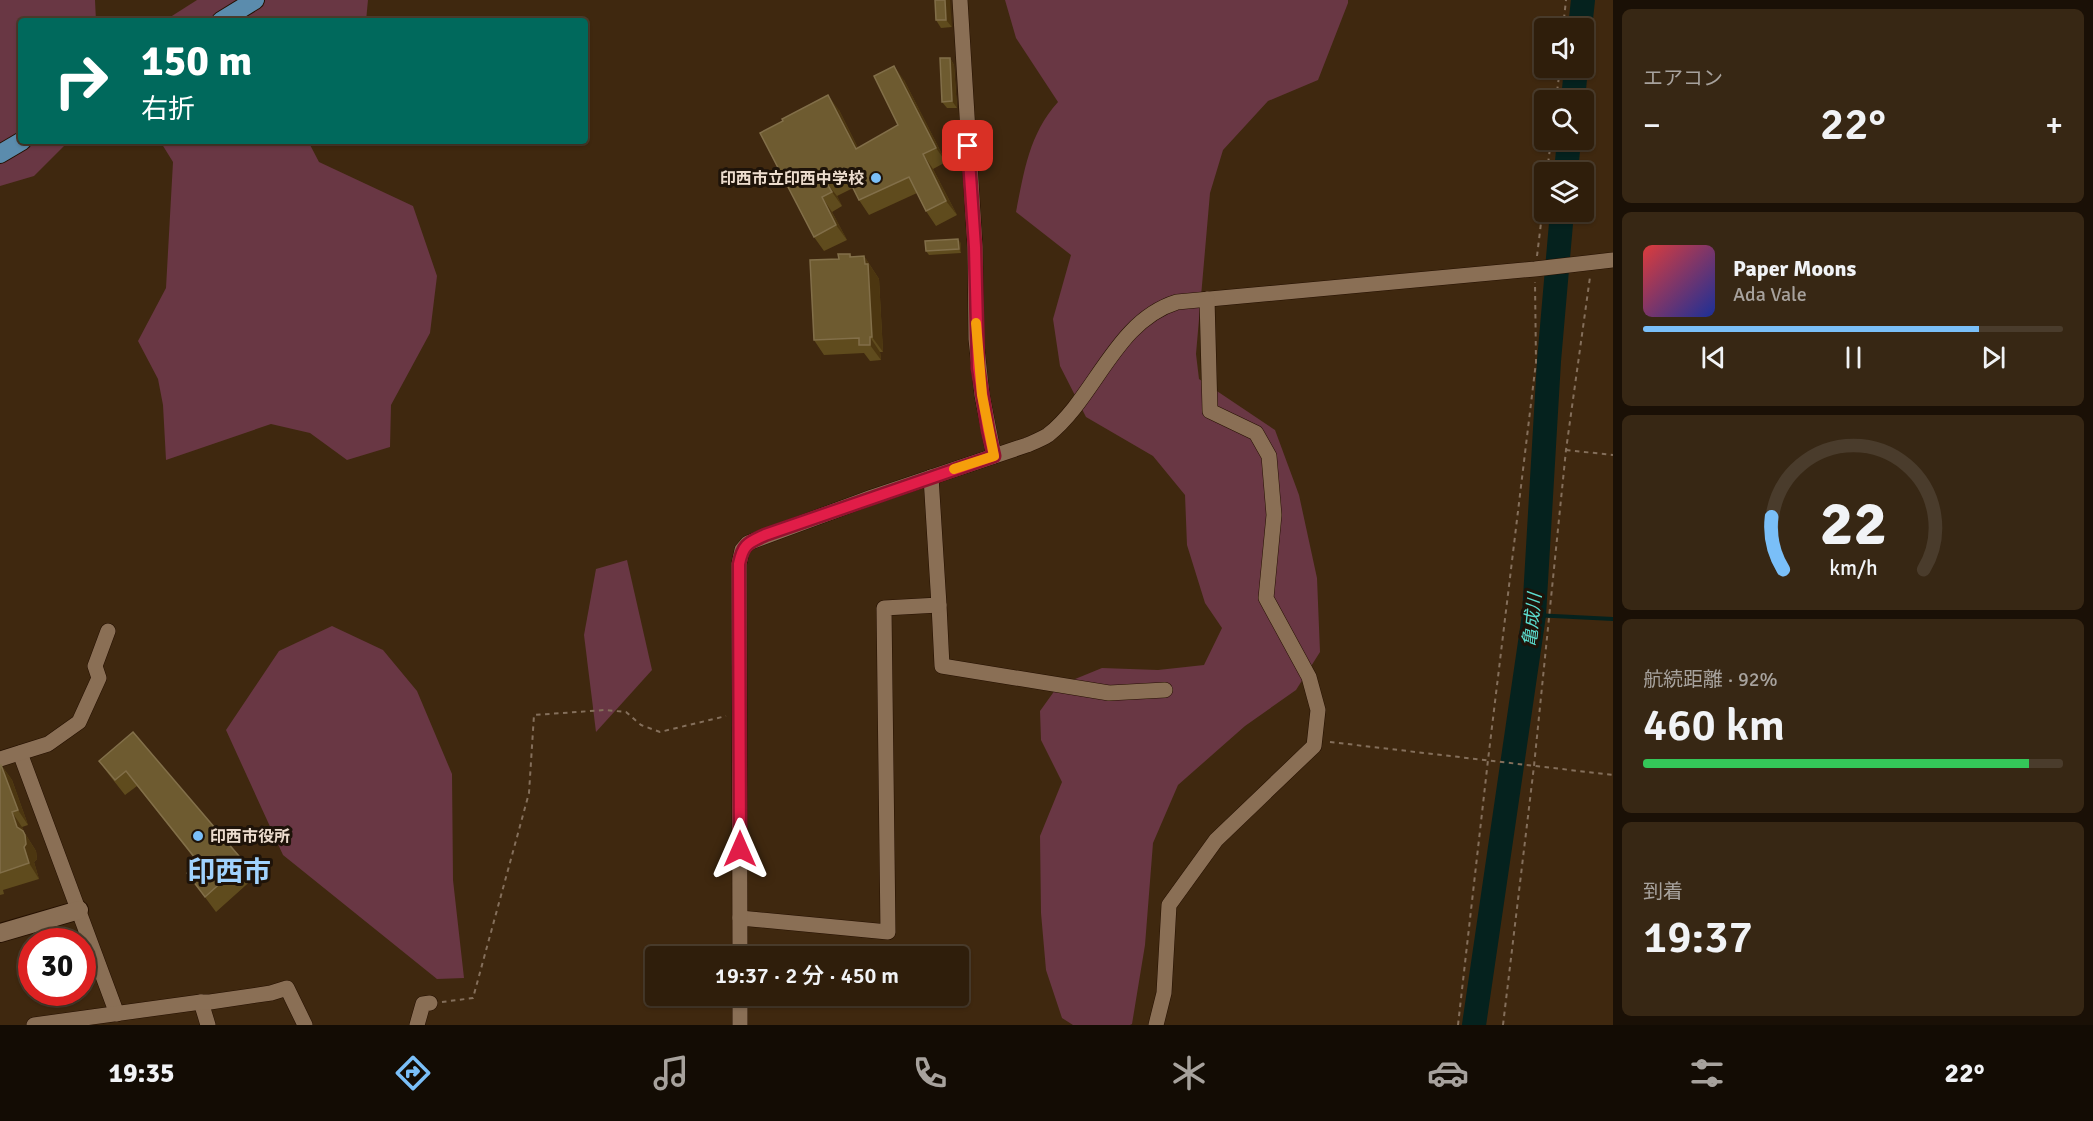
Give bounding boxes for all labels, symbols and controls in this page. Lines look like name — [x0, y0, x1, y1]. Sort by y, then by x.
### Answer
map controls — [1534, 18, 1594, 222]
button: sound — [1534, 18, 1594, 78]
text: 150 m — [141, 36, 252, 87]
icon: right — [42, 42, 120, 120]
text: エアコン — [1643, 66, 1723, 91]
button: search — [1534, 90, 1594, 150]
text: 右折 — [141, 93, 195, 126]
text: 22° — [1820, 97, 1886, 152]
text: − — [1643, 105, 1661, 146]
text: + — [2045, 105, 2063, 146]
pin — [942, 120, 993, 171]
icon: arrive — [951, 129, 984, 162]
button: layers — [1534, 162, 1594, 222]
place label: 印西市立印西中学校 — [720, 169, 864, 189]
marker: 印西市立印西中学校 — [869, 171, 883, 185]
text: Paper Moons — [1733, 255, 1856, 282]
text: Ada Vale — [1733, 282, 1807, 307]
icon: previous — [1697, 341, 1730, 374]
icon: pause — [1837, 341, 1870, 374]
icon: next — [1977, 341, 2010, 374]
text: 22 — [1819, 485, 1887, 562]
text: km/h — [1829, 555, 1877, 581]
water label: 亀成川 — [1518, 590, 1546, 648]
text: 航続距離 · 92% — [1643, 667, 1778, 692]
text: 460 km — [1643, 698, 1785, 753]
position arrow — [708, 817, 772, 881]
place label: 印西市役所 — [210, 827, 290, 847]
marker: 印西市役所 — [191, 829, 205, 843]
district label: 印西市 — [187, 855, 271, 889]
text: 到着 — [1643, 879, 1683, 904]
text: 19:37 — [1643, 910, 1753, 965]
speed limit sign: 30 — [18, 928, 96, 1006]
text: 19:37 · 2 分 · 450 m — [715, 962, 899, 989]
icon: directions — [392, 1052, 434, 1094]
icon: music — [650, 1052, 692, 1094]
icon: phone — [909, 1052, 951, 1094]
icon: climate — [1168, 1052, 1210, 1094]
icon: car — [1427, 1052, 1469, 1094]
icon: filters — [1686, 1052, 1728, 1094]
text: 19:35 — [108, 1057, 175, 1090]
text: 22° — [1945, 1057, 1985, 1090]

